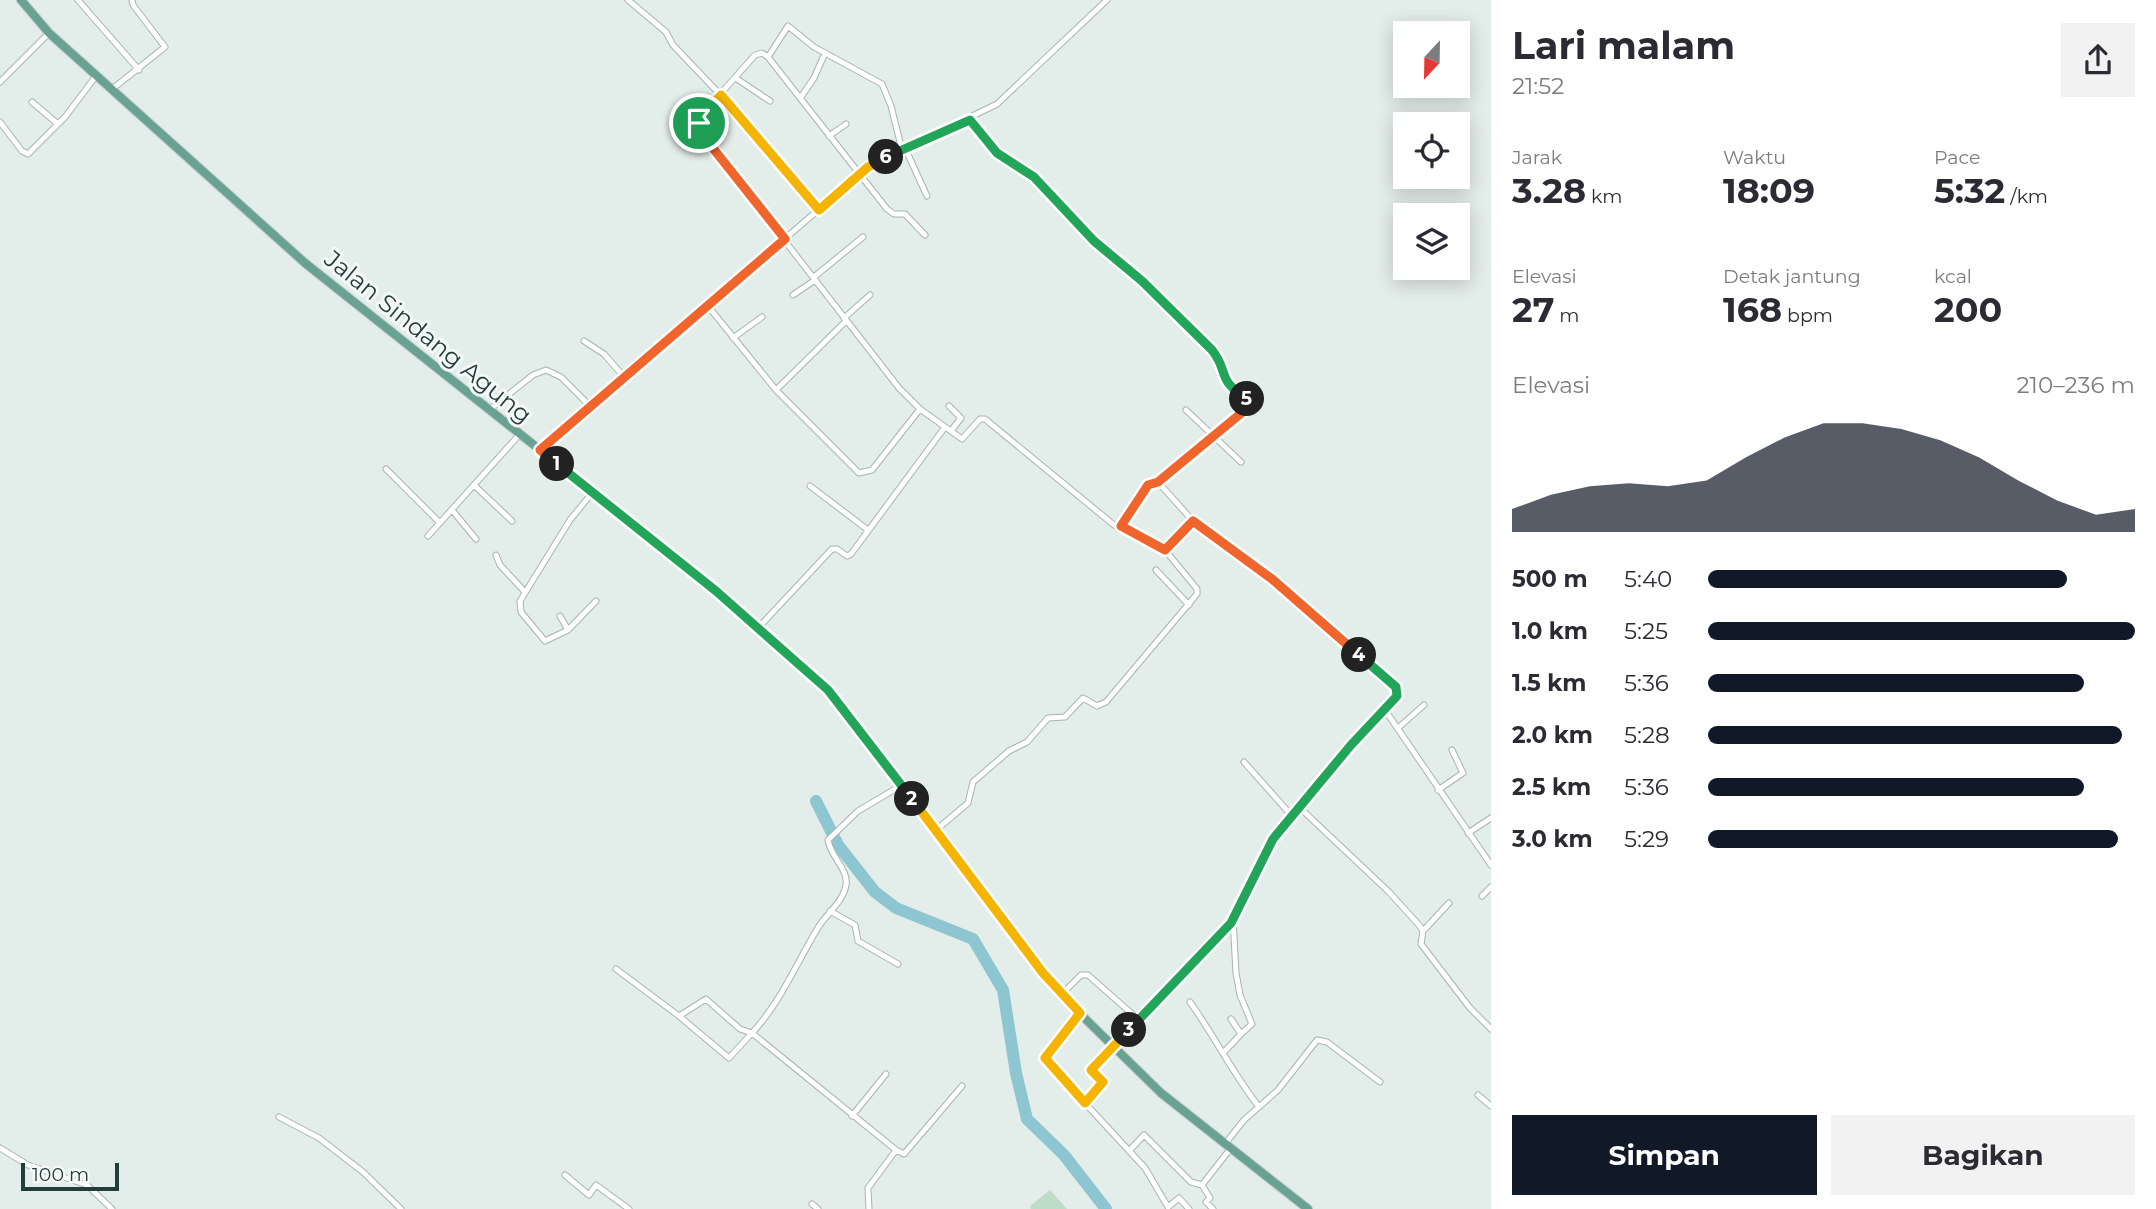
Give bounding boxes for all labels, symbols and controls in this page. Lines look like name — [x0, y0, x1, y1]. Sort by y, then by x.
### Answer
north arrow — [1393, 21, 1470, 98]
map controls — [1393, 21, 1470, 280]
text: Lari malam — [1512, 22, 1735, 69]
button: share — [2061, 23, 2135, 97]
text: 21:52 — [1512, 72, 1564, 100]
pin — [669, 93, 729, 153]
icon: arrive — [680, 104, 718, 142]
button: locate — [1393, 112, 1470, 189]
pin: 6 — [868, 140, 903, 174]
text: 6 — [879, 145, 892, 168]
text: Jarak — [1512, 146, 1562, 169]
text: Waktu — [1723, 146, 1786, 169]
text: Pace — [1934, 146, 1981, 169]
text: 3.28 — [1512, 169, 1586, 212]
text: 18:09 — [1723, 169, 1815, 212]
text: 5:32 — [1934, 169, 2005, 212]
text: km — [1586, 185, 1622, 208]
text: /km — [2005, 185, 2048, 208]
button: layers — [1393, 203, 1470, 280]
street label: Jalan Sindang Agung — [318, 243, 538, 429]
text: Elevasi — [1512, 265, 1577, 288]
text: Detak jantung — [1723, 265, 1861, 288]
text: kcal — [1934, 265, 1972, 288]
text: 27 — [1512, 288, 1554, 331]
text: 168 — [1723, 288, 1782, 331]
text: 200 — [1934, 288, 2002, 331]
text: m — [1554, 304, 1580, 327]
text: bpm — [1782, 304, 1833, 327]
text: Elevasi — [1512, 371, 1590, 399]
text: 210–236 m — [2017, 371, 2135, 399]
pin: 5 — [1230, 382, 1264, 416]
text: 5 — [1241, 387, 1252, 410]
pin: 1 — [540, 447, 574, 482]
text: 1 — [553, 452, 560, 475]
text: 500 m — [1512, 565, 1588, 593]
text: 5:40 — [1624, 565, 1672, 593]
text: 1.0 km — [1512, 617, 1588, 645]
text: 5:25 — [1624, 617, 1668, 645]
pin: 4 — [1342, 638, 1376, 672]
text: 4 — [1352, 643, 1365, 666]
text: 1.5 km — [1512, 669, 1586, 697]
text: 5:36 — [1624, 669, 1669, 697]
text: 2.0 km — [1512, 721, 1593, 749]
text: 5:28 — [1624, 721, 1670, 749]
text: 2.5 km — [1512, 773, 1591, 801]
text: 5:36 — [1624, 773, 1669, 801]
pin: 2 — [894, 782, 930, 816]
text: 2 — [906, 787, 917, 810]
text: 3.0 km — [1512, 825, 1593, 853]
text: 5:29 — [1624, 825, 1669, 853]
pin: 3 — [1112, 1012, 1146, 1048]
text: 3 — [1123, 1018, 1134, 1041]
button: Simpan — [1512, 1115, 1817, 1195]
button: Bagikan — [1831, 1115, 2135, 1195]
scale bar — [21, 1160, 119, 1192]
text: 100 m — [32, 1163, 89, 1186]

